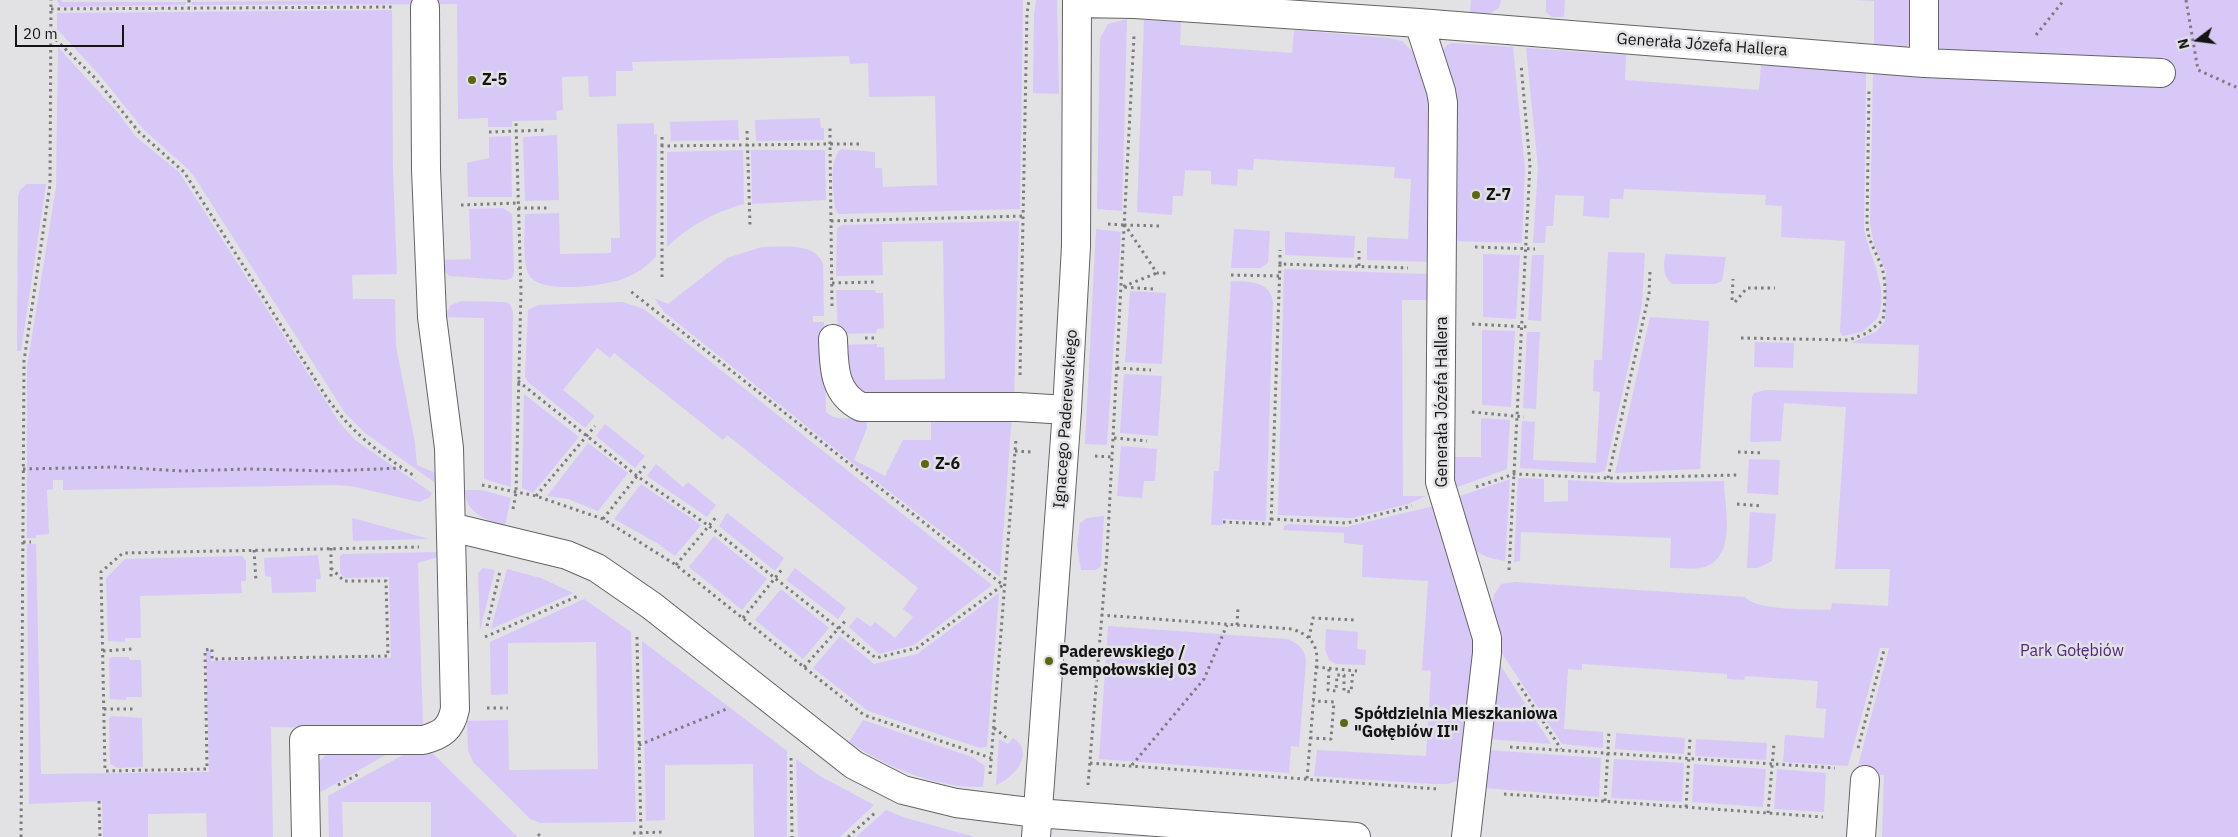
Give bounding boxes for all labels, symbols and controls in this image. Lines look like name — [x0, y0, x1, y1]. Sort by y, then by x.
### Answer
scale bar — [18, 15, 126, 47]
north arrow — [2173, 15, 2223, 65]
text: 20 m — [23, 24, 58, 43]
street label: Generała Józefa Hallera — [1616, 29, 1788, 61]
text: N — [2174, 37, 2194, 51]
place label: Z-5 — [482, 70, 507, 90]
marker: Z-5 — [466, 74, 478, 86]
place label: Z-7 — [1486, 185, 1511, 205]
marker: Z-7 — [1470, 189, 1482, 201]
street label: Generała Józefa Hallera — [1432, 316, 1452, 488]
street label: Ignacego Paderewskiego — [1050, 329, 1082, 509]
place label: Z-6 — [935, 454, 960, 474]
marker: Z-6 — [919, 458, 931, 470]
park label: Park Gołębiów — [2020, 641, 2124, 661]
place label: Paderewskiego / Sempołowskiej 03 — [1059, 642, 1197, 680]
marker: Paderewskiego / Sempołowskiej 03 — [1043, 655, 1055, 667]
place label: Spółdzielnia Mieszkaniowa "Gołębiów II" — [1354, 704, 1558, 742]
marker: Spółdzielnia Mieszkaniowa "Gołębiów II" — [1338, 717, 1350, 729]

